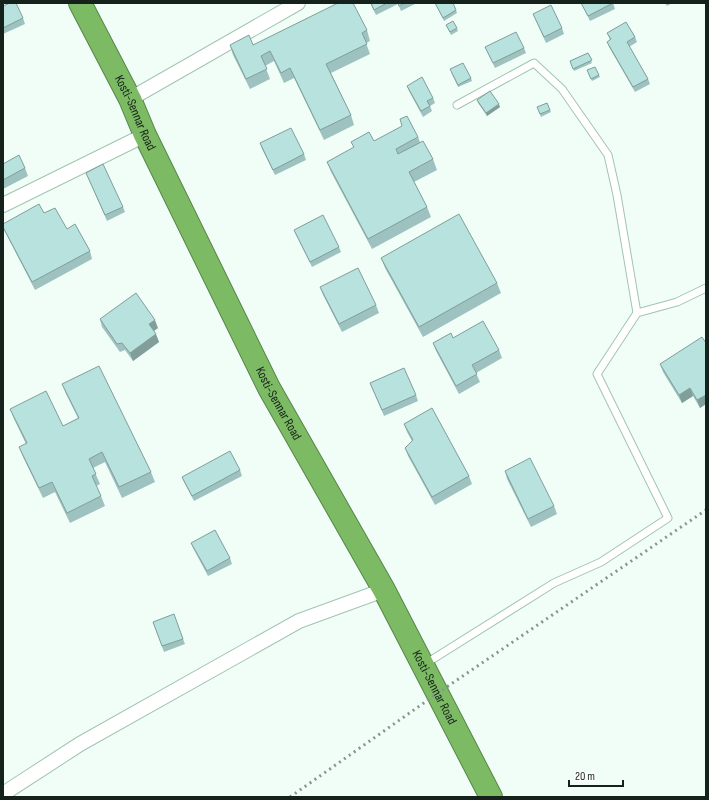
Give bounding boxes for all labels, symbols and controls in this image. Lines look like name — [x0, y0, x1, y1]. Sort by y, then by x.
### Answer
street label: Kosti-Sennar Road — [111, 72, 159, 153]
street label: Kosti-Sennar Road — [252, 364, 305, 443]
street label: Kosti-Sennar Road — [409, 648, 460, 727]
scale bar — [569, 762, 623, 788]
text: 20 m — [575, 769, 595, 784]

